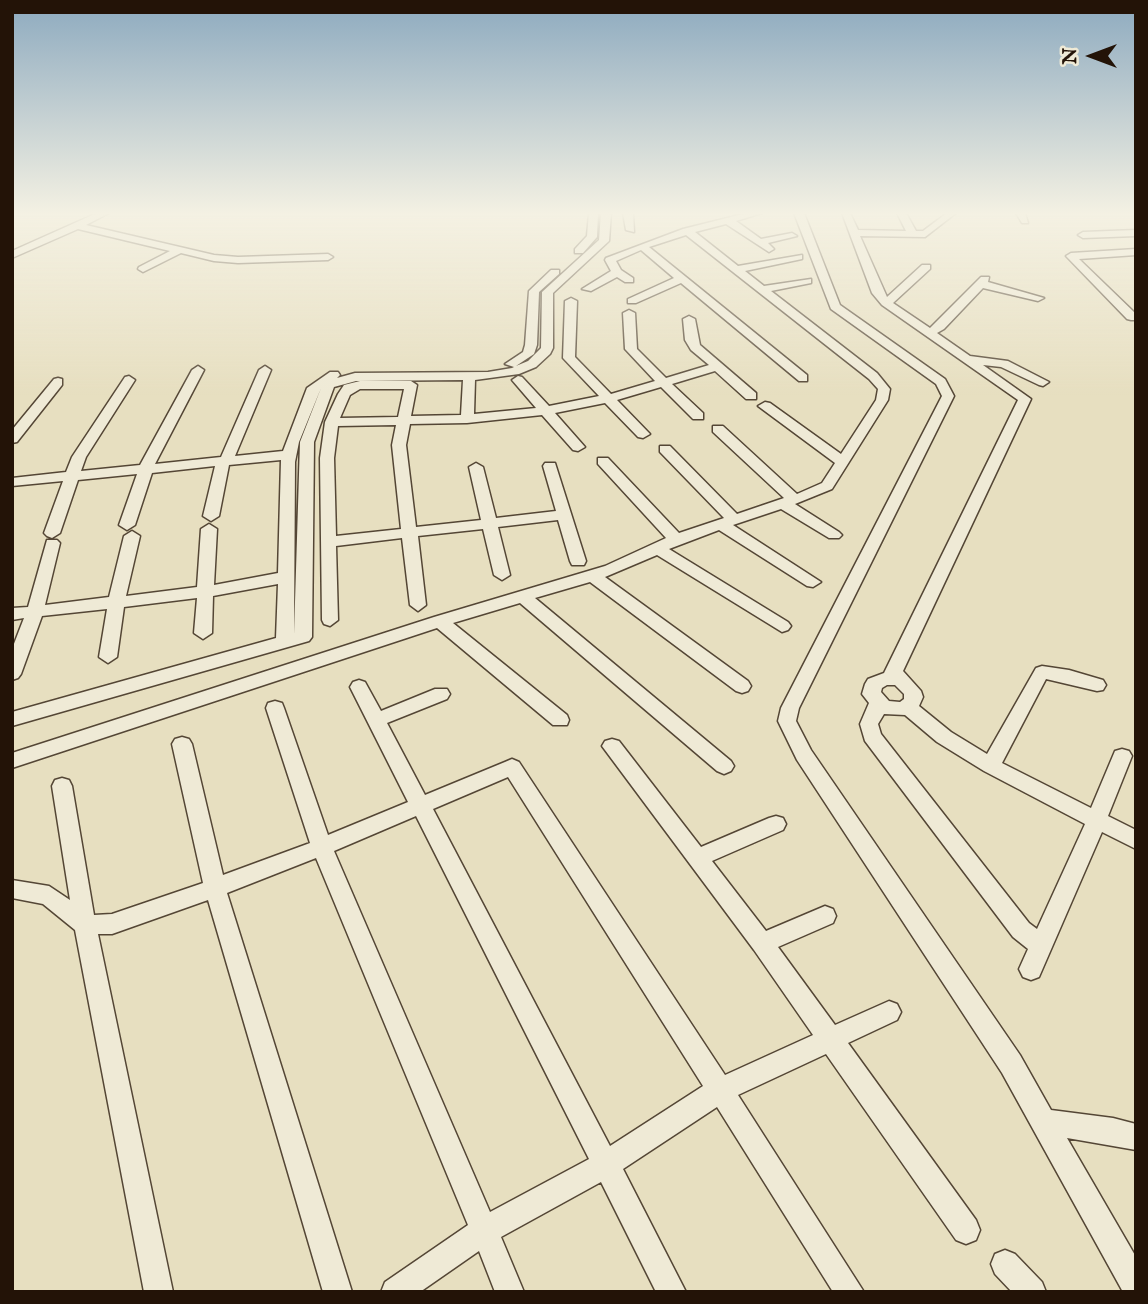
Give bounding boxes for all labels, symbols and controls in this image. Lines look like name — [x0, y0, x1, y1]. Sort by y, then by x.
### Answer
north arrow — [1057, 21, 1127, 91]
text: N — [1059, 48, 1083, 64]

